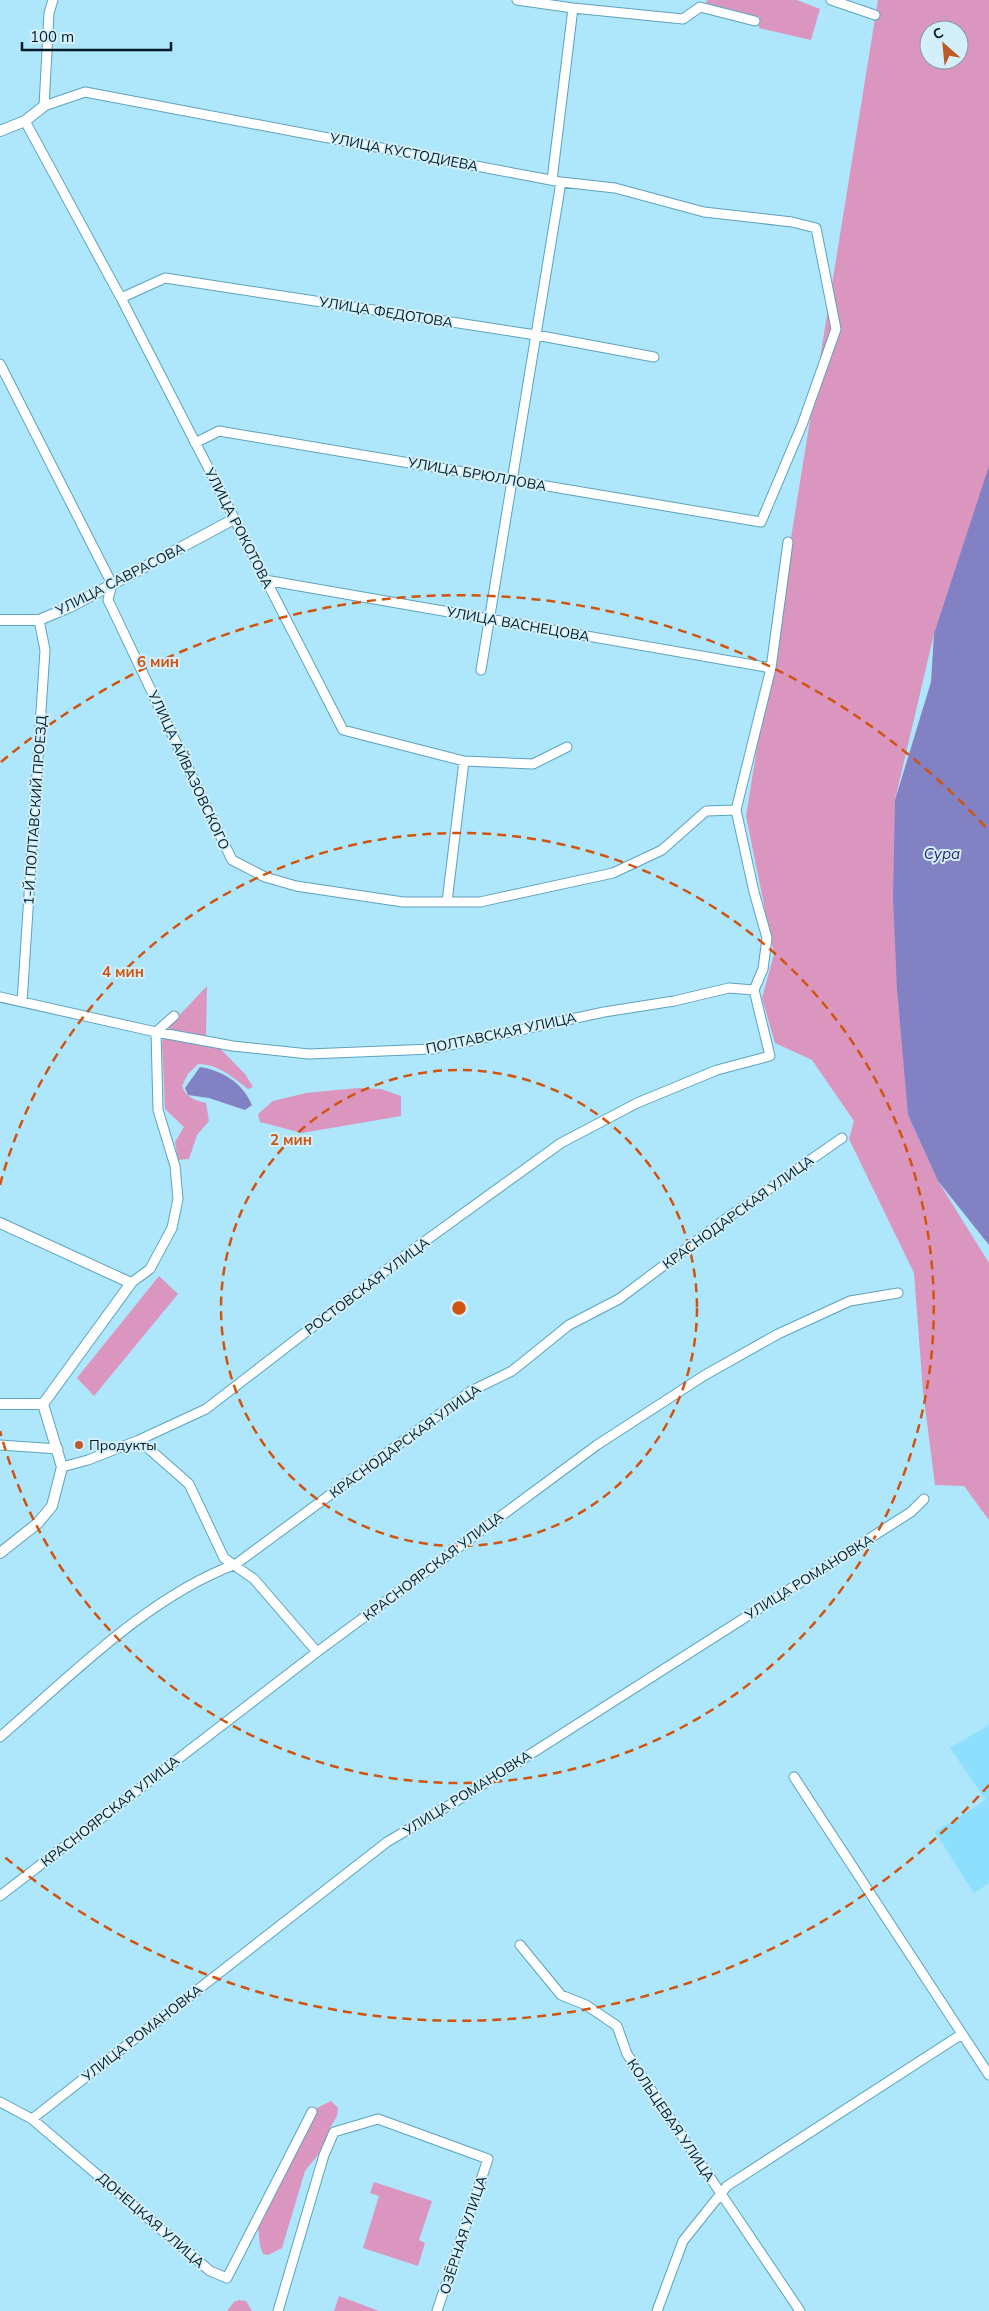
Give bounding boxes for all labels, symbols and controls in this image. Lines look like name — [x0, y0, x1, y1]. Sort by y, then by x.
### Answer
scale bar — [22, 20, 171, 52]
north arrow — [919, 20, 969, 70]
text: С — [930, 23, 946, 44]
text: 100 m — [30, 27, 74, 46]
street label: УЛИЦА КУСТОДИЕВА — [327, 129, 481, 175]
street label: УЛИЦА ФЕДОТОВА — [317, 292, 455, 332]
street label: УЛИЦА БРЮЛЛОВА — [405, 453, 548, 495]
street label: УЛИЦА РОКОТОВА — [200, 464, 278, 592]
street label: УЛИЦА САВРАСОВА — [51, 538, 188, 620]
street label: УЛИЦА ВАСНЕЦОВА — [444, 602, 592, 646]
text: 6 мин — [137, 652, 179, 671]
street label: УЛИЦА АЙВАЗОВСКОГО — [144, 687, 234, 852]
street label: 1-Й ПОЛТАВСКИЙ ПРОЕЗД — [19, 714, 51, 906]
water label: Сура — [924, 844, 960, 863]
text: 4 мин — [102, 962, 144, 981]
street label: ПОЛТАВСКАЯ УЛИЦА — [424, 1008, 579, 1058]
text: 2 мин — [270, 1130, 312, 1149]
street label: КРАСНОДАРСКАЯ УЛИЦА — [659, 1151, 818, 1273]
street label: РОСТОВСКАЯ УЛИЦА — [301, 1233, 433, 1339]
centre of rings — [450, 1299, 468, 1317]
street label: КРАСНОДАРСКАЯ УЛИЦА — [326, 1380, 485, 1502]
place label: Продукты — [89, 1436, 157, 1454]
marker: Продукты — [73, 1439, 85, 1451]
street label: КРАСНОЯРСКАЯ УЛИЦА — [359, 1507, 507, 1625]
street label: УЛИЦА РОМАНОВКА — [741, 1530, 877, 1624]
street label: УЛИЦА РОМАНОВКА — [399, 1746, 535, 1840]
street label: КРАСНОЯРСКАЯ УЛИЦА — [37, 1751, 183, 1871]
street label: УЛИЦА РОМАНОВКА — [77, 1980, 206, 2086]
street label: КОЛЬЦЕВАЯ УЛИЦА — [623, 2055, 719, 2185]
street label: ДОНЕЦКАЯ УЛИЦА — [93, 2168, 209, 2272]
street label: ОЗЁРНАЯ УЛИЦА — [435, 2173, 491, 2297]

